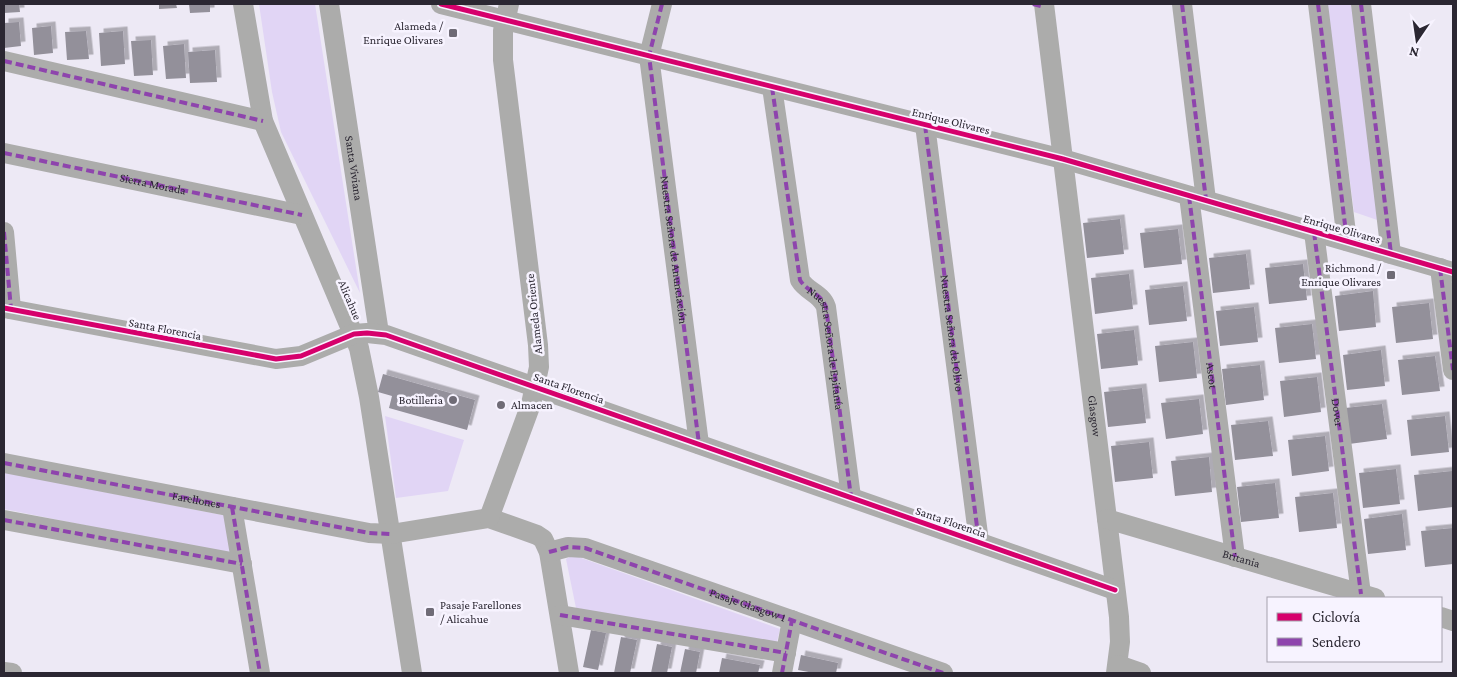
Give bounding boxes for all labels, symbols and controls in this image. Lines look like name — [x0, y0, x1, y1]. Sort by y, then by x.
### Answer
north arrow — [1392, 15, 1442, 65]
place label: Alameda / Enrique Olivares — [363, 19, 444, 47]
marker: Alameda / Enrique Olivares — [447, 27, 459, 39]
text: N — [1407, 44, 1421, 62]
street label: Enrique Olivares — [911, 105, 992, 138]
street label: Santa Viviana — [342, 135, 366, 202]
street label: Sierra Morada — [118, 170, 188, 198]
street label: Nuestra Señora de Anunciación — [657, 175, 691, 325]
street label: Enrique Olivares — [1302, 211, 1383, 247]
place label: Richmond / Enrique Olivares — [1301, 261, 1382, 289]
marker: Richmond / Enrique Olivares — [1385, 269, 1397, 281]
street label: Alameda Oriente — [523, 273, 545, 355]
street label: Nuestra Señora del Olivo — [937, 274, 966, 393]
street label: Alicahue — [335, 278, 365, 322]
street label: Nuestra Señora de Epifanía — [804, 283, 847, 411]
street label: Santa Florencia — [127, 315, 203, 343]
street label: Ascot — [1203, 362, 1221, 391]
street label: Santa Florencia — [532, 369, 607, 407]
place label: Botilleria — [399, 393, 443, 407]
marker: Botilleria — [447, 394, 459, 406]
street label: Glasgow — [1085, 394, 1104, 438]
street label: Dover — [1329, 397, 1346, 428]
place label: Almacen — [511, 398, 553, 412]
marker: Almacen — [495, 399, 507, 411]
street label: Farellones — [171, 488, 222, 511]
street label: Santa Florencia — [914, 503, 989, 541]
street label: Britania — [1221, 546, 1262, 571]
street label: Pasaje Glasgow 1 — [708, 585, 788, 625]
legend — [1267, 597, 1442, 662]
place label: Pasaje Farellones / Alicahue — [440, 598, 522, 626]
marker: Pasaje Farellones / Alicahue — [424, 606, 436, 618]
text: Ciclovía — [1312, 609, 1360, 625]
text: Sendero — [1312, 634, 1361, 650]

